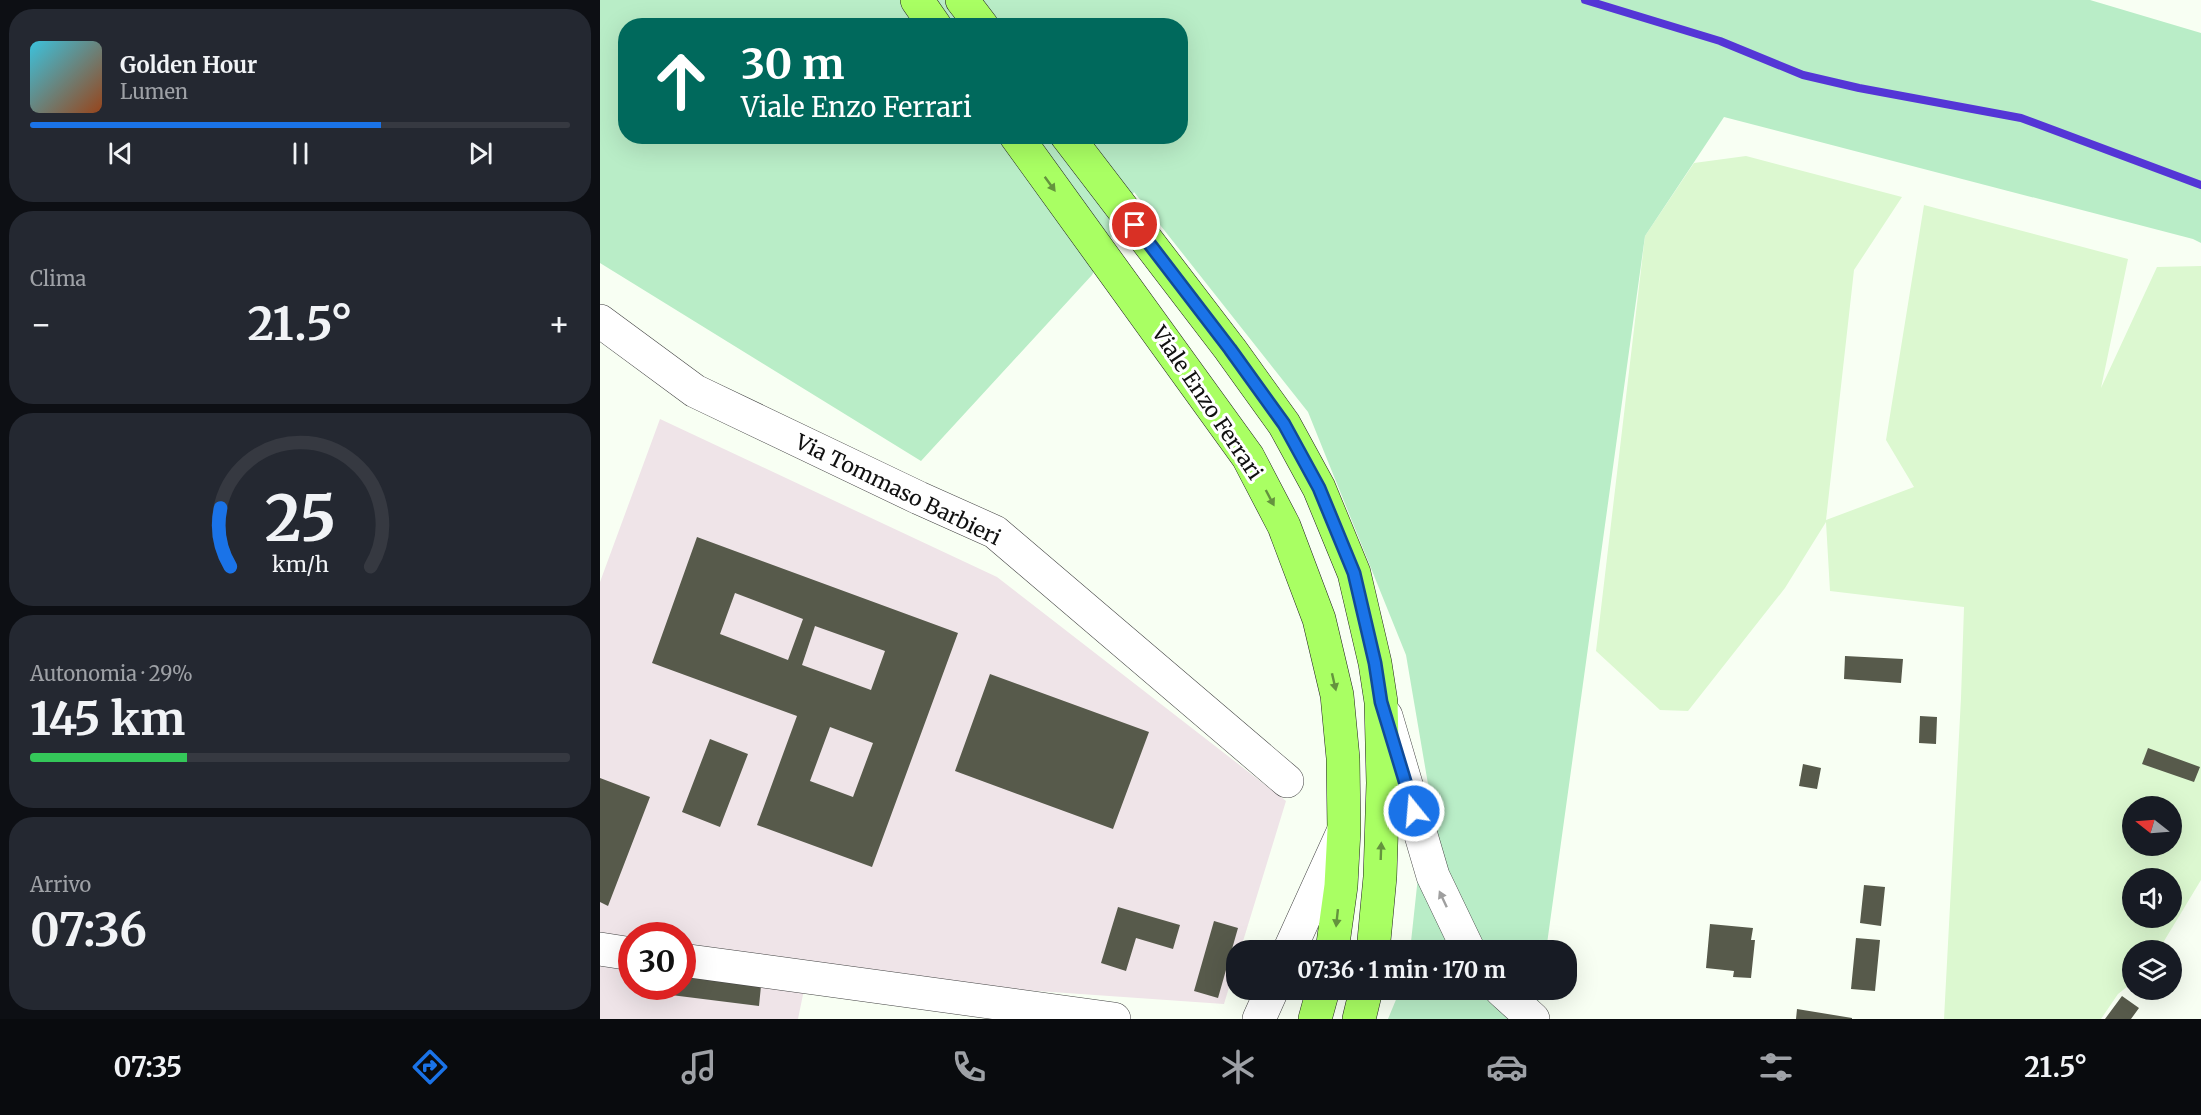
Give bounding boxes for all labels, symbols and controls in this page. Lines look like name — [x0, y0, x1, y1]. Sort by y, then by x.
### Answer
text: 30 m — [741, 38, 845, 90]
icon: ahead — [642, 42, 720, 120]
text: Golden Hour — [120, 51, 257, 79]
text: Lumen — [120, 79, 188, 104]
text: Viale Enzo Ferrari — [741, 90, 972, 124]
icon: previous — [104, 137, 137, 170]
icon: pause — [284, 137, 317, 170]
icon: next — [464, 137, 497, 170]
one-way arrow — [1044, 176, 1056, 191]
pin — [1109, 199, 1160, 250]
icon: arrive — [1118, 208, 1151, 241]
text: Clima — [30, 266, 86, 291]
text: 21.5° — [248, 296, 352, 352]
text: − — [30, 304, 52, 345]
text: + — [548, 304, 570, 345]
street label: Viale Enzo Ferrari — [1145, 320, 1269, 485]
street label: Via Tommaso Barbieri — [790, 428, 1005, 551]
text: 25 — [264, 480, 336, 558]
one-way arrow — [1265, 490, 1275, 507]
text: km/h — [272, 551, 328, 578]
text: Autonomia · 29% — [30, 661, 193, 686]
one-way arrow — [1329, 673, 1339, 691]
text: 145 km — [30, 691, 185, 747]
position arrow — [1382, 779, 1446, 843]
north arrow — [2122, 796, 2182, 856]
map controls — [2122, 796, 2182, 1000]
one-way arrow — [1376, 841, 1385, 860]
button: sound — [2122, 868, 2182, 928]
text: Arrivo — [30, 872, 91, 897]
one-way arrow — [1439, 890, 1448, 907]
text: 07:36 — [30, 902, 147, 958]
one-way arrow — [1332, 908, 1342, 927]
speed limit sign: 30 — [618, 922, 696, 1000]
button: layers — [2122, 940, 2182, 1000]
text: 07:36 · 1 min · 170 m — [1297, 956, 1506, 984]
icon: directions — [409, 1046, 451, 1088]
icon: music — [678, 1046, 720, 1088]
icon: phone — [948, 1046, 990, 1088]
icon: climate — [1217, 1046, 1259, 1088]
icon: car — [1486, 1046, 1528, 1088]
icon: filters — [1755, 1046, 1797, 1088]
text: 07:35 — [114, 1050, 182, 1084]
text: 21.5° — [2024, 1050, 2087, 1084]

